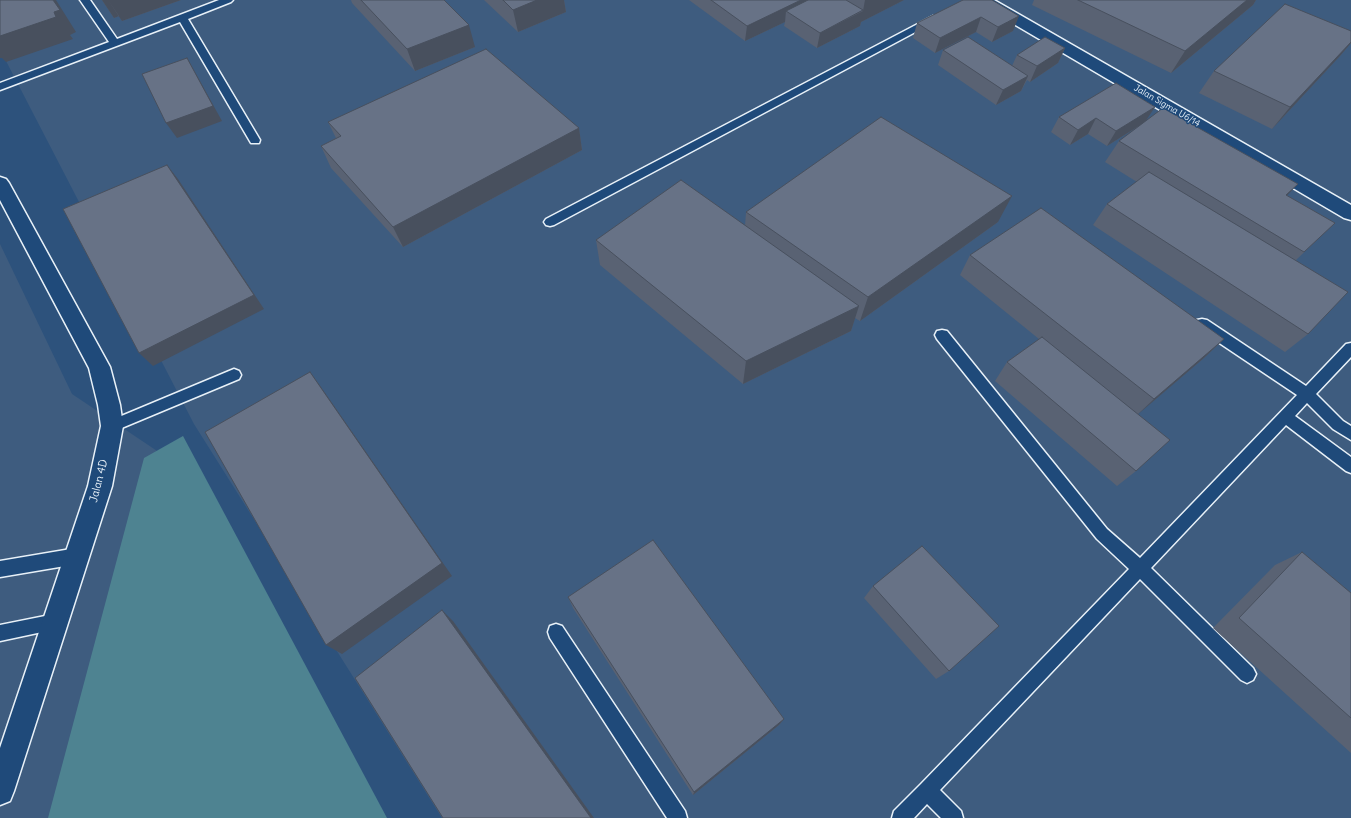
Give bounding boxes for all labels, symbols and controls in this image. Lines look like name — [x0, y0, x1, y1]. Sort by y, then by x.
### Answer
street label: Jalan Sigma U6/14 — [1132, 83, 1202, 129]
street label: Jalan 4D — [87, 458, 111, 504]

